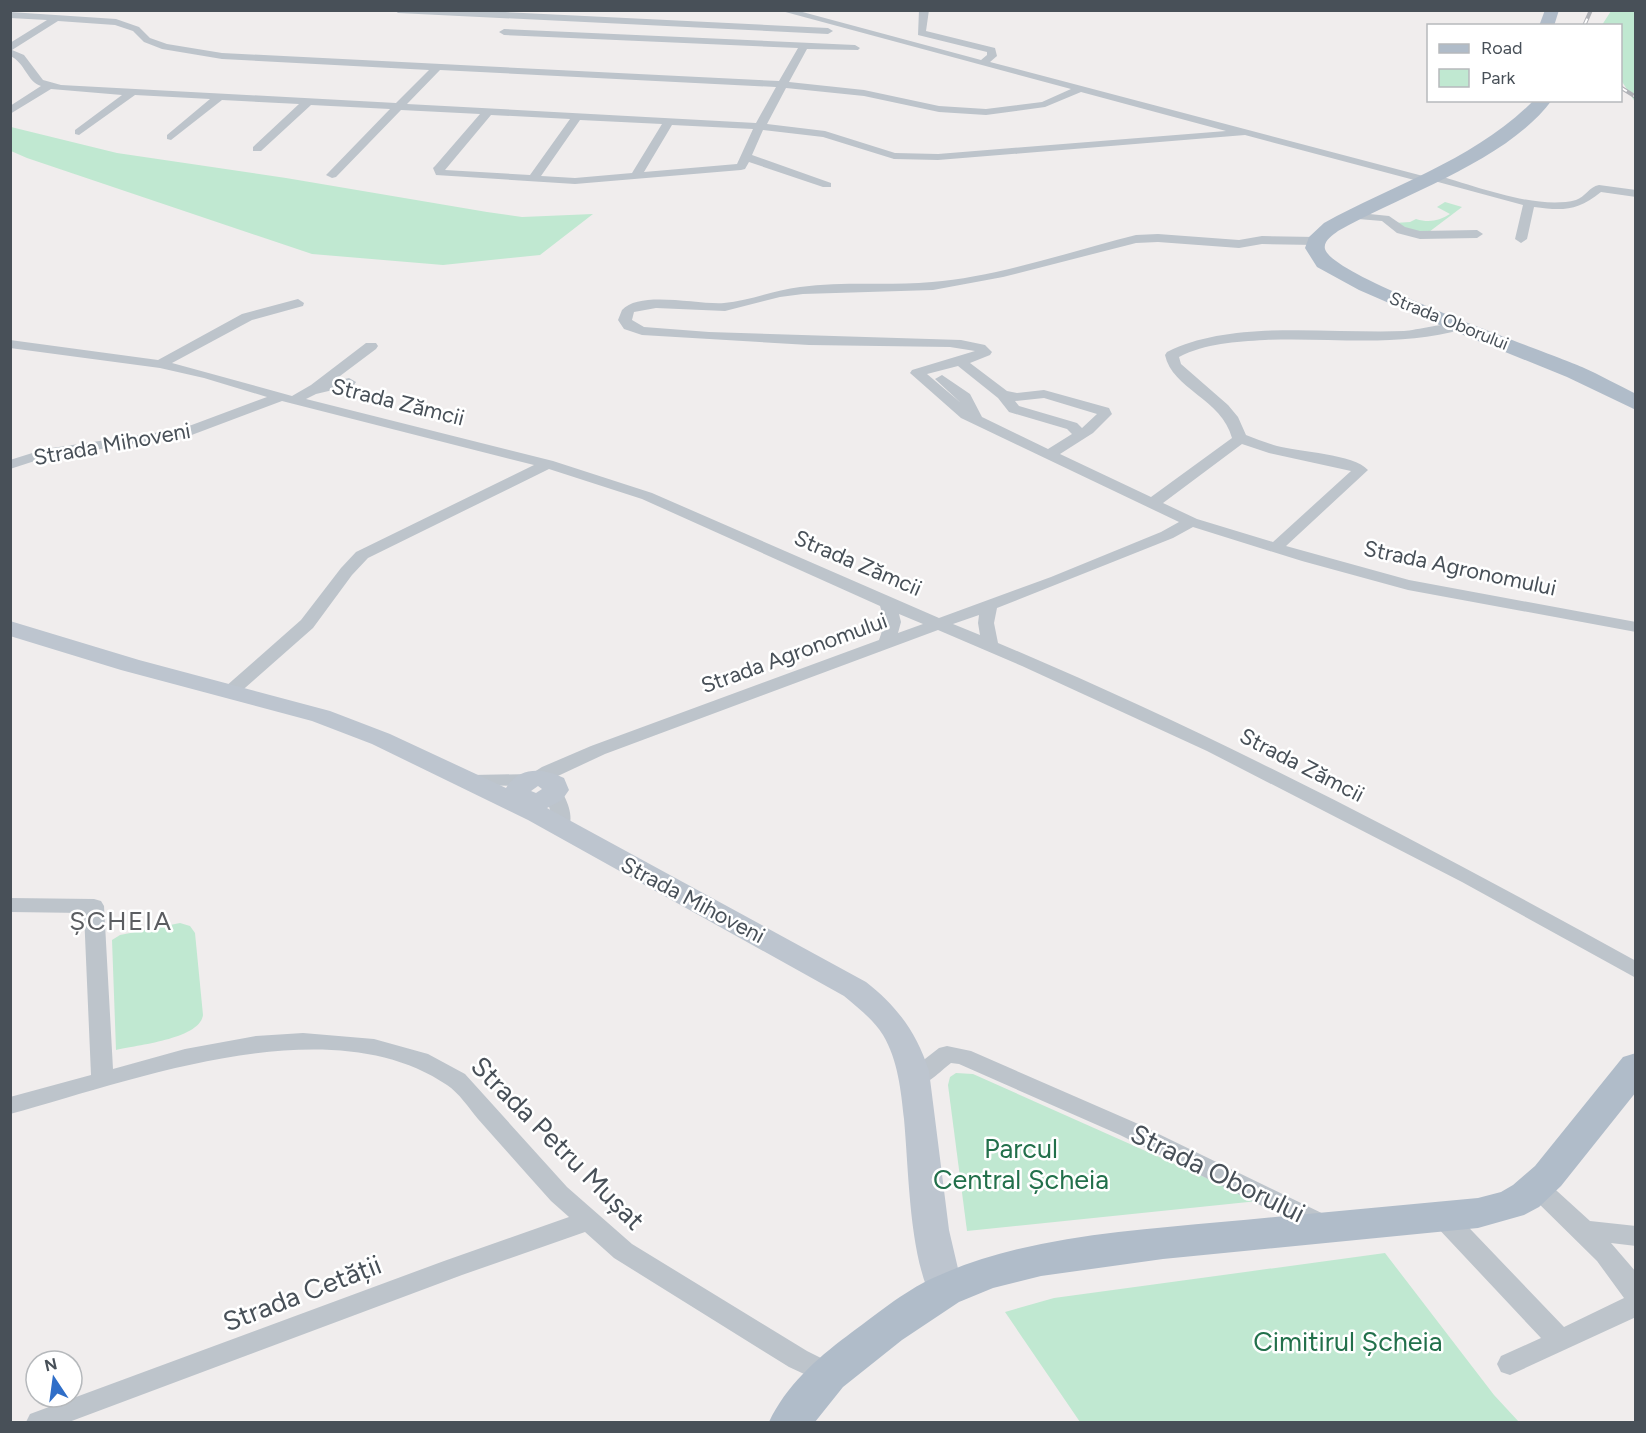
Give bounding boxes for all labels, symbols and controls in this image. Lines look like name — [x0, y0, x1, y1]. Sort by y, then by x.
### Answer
legend — [1427, 24, 1622, 102]
text: Road — [1481, 37, 1522, 59]
text: Park — [1481, 67, 1516, 89]
street label: Strada Oborului — [1386, 287, 1512, 355]
street label: Strada Zămcii — [329, 372, 467, 432]
street label: Strada Mihoveni — [31, 417, 193, 471]
street label: Strada Zămcii — [790, 524, 926, 602]
street label: Strada Agronomului — [1361, 534, 1559, 602]
street label: Strada Agronomului — [697, 607, 891, 699]
street label: Strada Zămcii — [1235, 722, 1369, 808]
street label: Strada Mihoveni — [616, 851, 770, 949]
district label: ȘCHEIA — [69, 905, 173, 937]
street label: Strada Petru Mușat — [464, 1049, 652, 1237]
street label: Strada Oborului — [1125, 1117, 1311, 1229]
park label: Parcul Central Șcheia — [933, 1132, 1109, 1196]
street label: Strada Cetății — [218, 1248, 386, 1338]
park label: Cimitirul Șcheia — [1253, 1325, 1443, 1358]
north arrow — [24, 1349, 84, 1409]
text: N — [43, 1354, 59, 1376]

